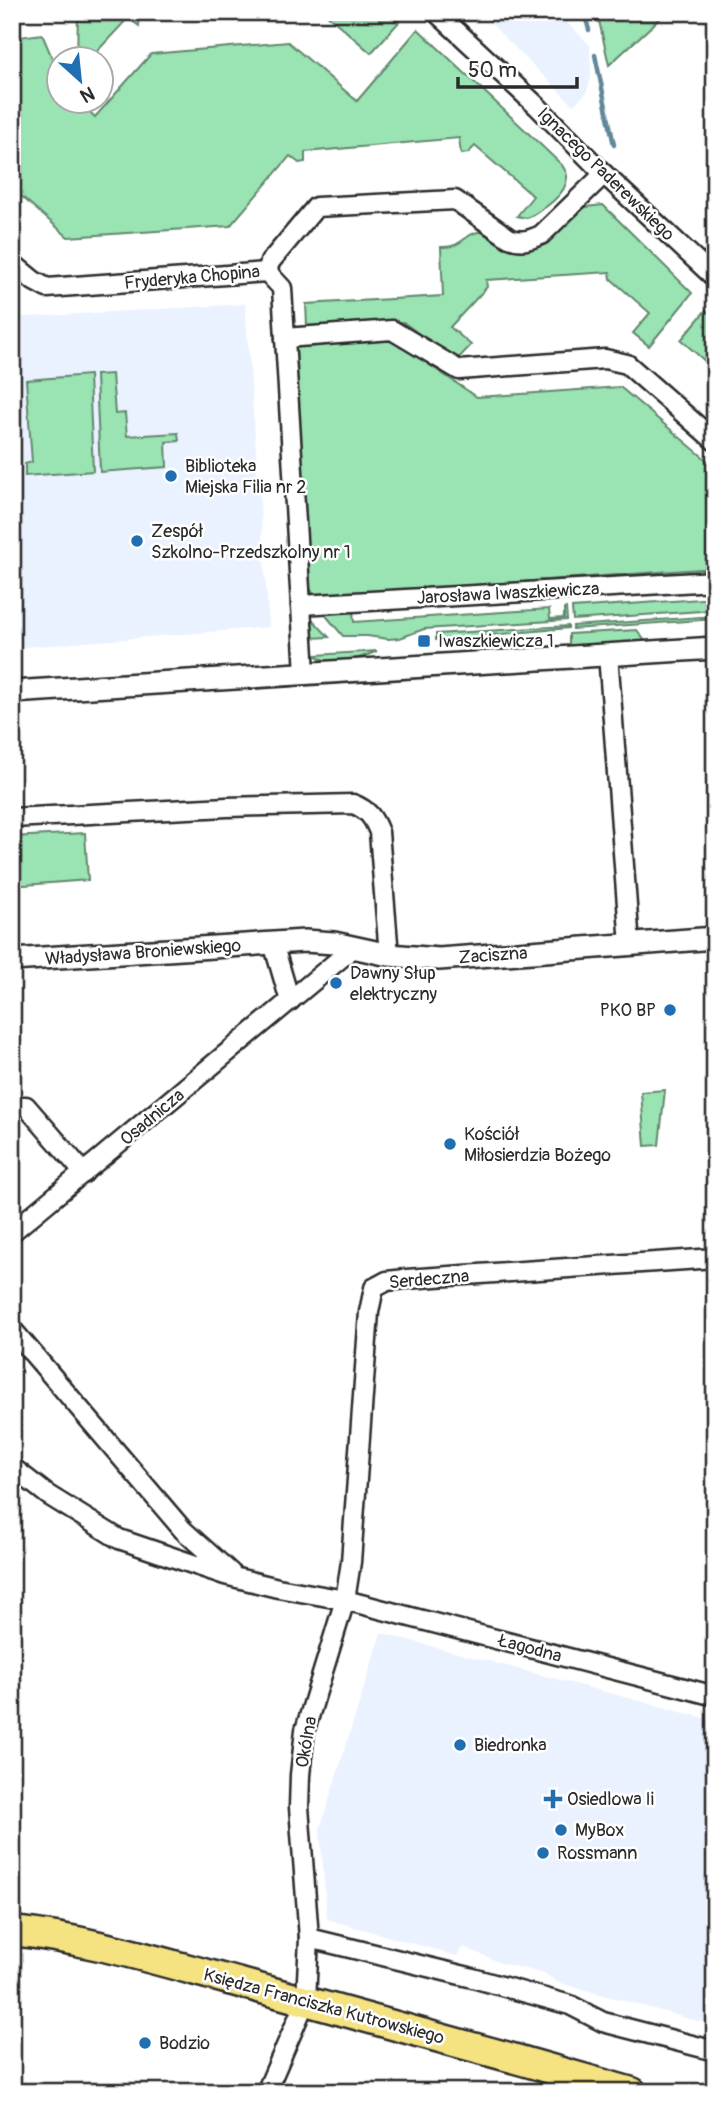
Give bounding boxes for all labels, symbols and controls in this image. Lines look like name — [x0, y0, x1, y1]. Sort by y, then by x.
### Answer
north arrow — [46, 46, 116, 116]
scale bar — [458, 46, 576, 90]
text: 50 m — [468, 57, 517, 84]
text: N — [76, 81, 98, 108]
street label: Ignacego Paderewskiego — [532, 103, 679, 246]
street label: Fryderyka Chopina — [123, 260, 261, 295]
place label: Biblioteka Miejska Filia nr 2 — [185, 455, 306, 499]
marker: Biblioteka Miejska Filia nr 2 — [163, 468, 179, 484]
place label: Zespół Szkolno-Przedszkolny nr 1 — [151, 520, 351, 564]
marker: Zespół Szkolno-Przedszkolny nr 1 — [129, 533, 145, 549]
street label: Jarosława Iwaszkiewicza — [416, 577, 600, 610]
place label: Iwaszkiewicza 1 — [438, 630, 554, 653]
marker: Iwaszkiewicza 1 — [416, 633, 432, 649]
street label: Władysława Broniewskiego — [44, 934, 242, 971]
street label: Zaciszna — [458, 942, 528, 969]
place label: Dawny Słup elektryczny — [350, 962, 437, 1006]
marker: Dawny Słup elektryczny — [328, 975, 344, 991]
place label: PKO BP — [600, 999, 656, 1022]
marker: PKO BP — [662, 1002, 678, 1018]
street label: Osadnicza — [115, 1084, 189, 1151]
place label: Kościół Miłosierdzia Bożego — [464, 1123, 611, 1167]
marker: Kościół Miłosierdzia Bożego — [442, 1136, 458, 1152]
street label: Serdeczna — [388, 1265, 470, 1294]
street label: Łagodna — [495, 1629, 564, 1668]
street label: Okólna — [291, 1715, 322, 1770]
place label: Biedronka — [474, 1734, 547, 1757]
marker: Biedronka — [452, 1737, 468, 1753]
place label: Osiedlowa Ii — [567, 1788, 654, 1811]
marker: Osiedlowa Ii — [545, 1791, 561, 1807]
place label: MyBox — [575, 1819, 624, 1842]
marker: MyBox — [553, 1822, 569, 1838]
place label: Rossmann — [557, 1842, 637, 1865]
marker: Rossmann — [535, 1845, 551, 1861]
street label: Księdza Franciszka Kutrowskiego — [201, 1963, 447, 2050]
place label: Bodzio — [159, 2032, 210, 2055]
marker: Bodzio — [137, 2035, 153, 2051]

